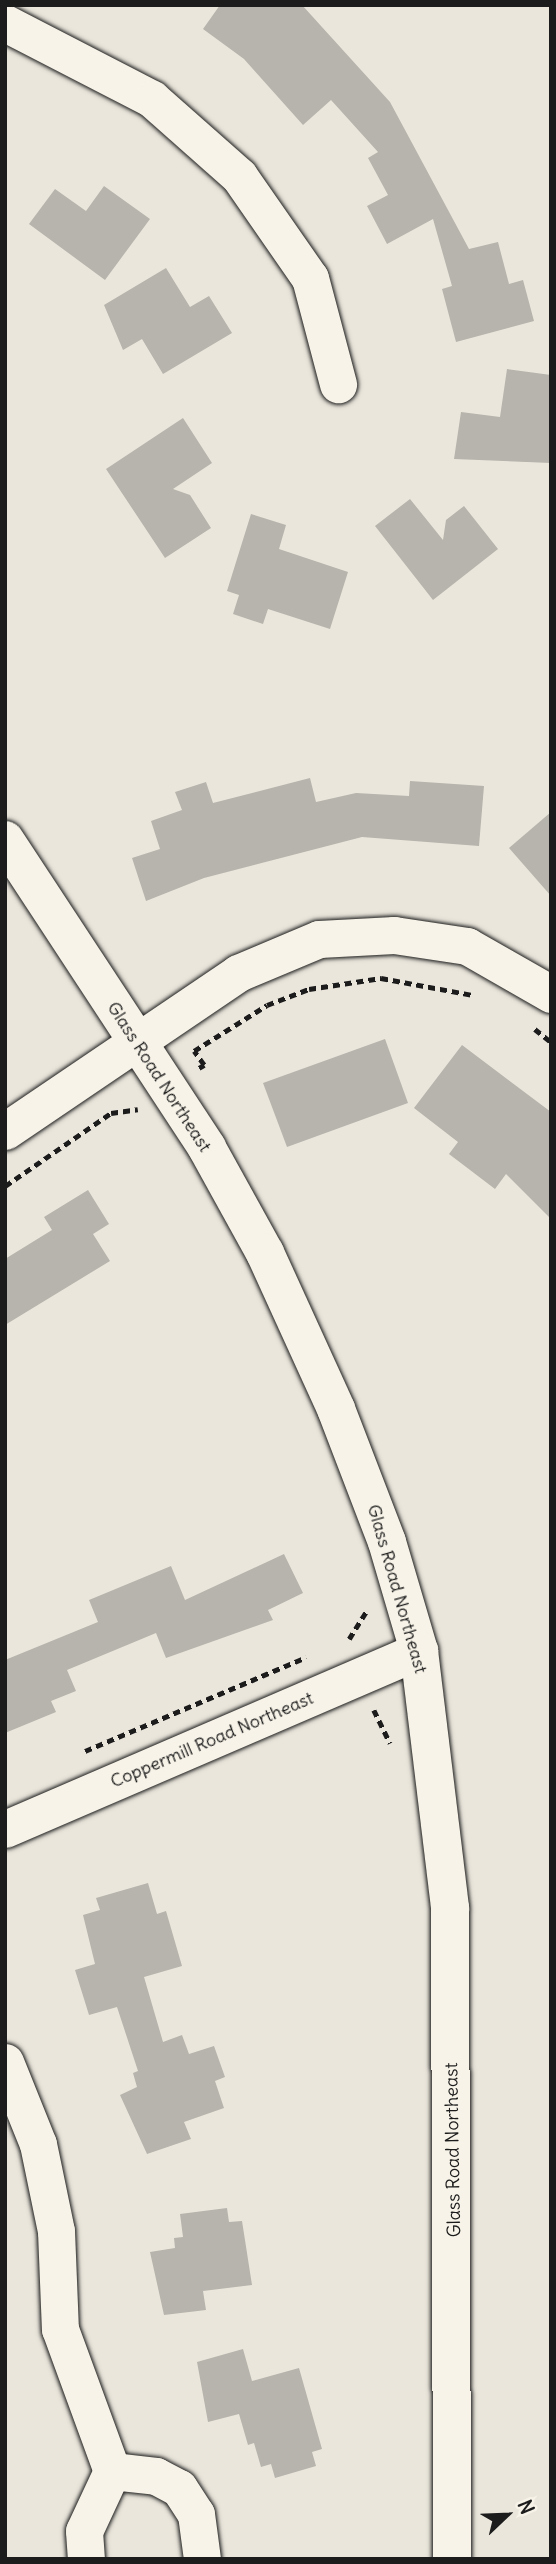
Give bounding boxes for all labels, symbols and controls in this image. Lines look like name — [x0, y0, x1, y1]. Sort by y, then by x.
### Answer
street label: Glass Road Northeast — [102, 998, 216, 1156]
street label: Glass Road Northeast — [363, 1502, 431, 1676]
street label: Coppermill Road Northeast — [107, 1687, 317, 1793]
street label: Glass Road Northeast — [441, 2062, 465, 2238]
north arrow — [472, 2480, 542, 2550]
text: N — [513, 2496, 540, 2518]

